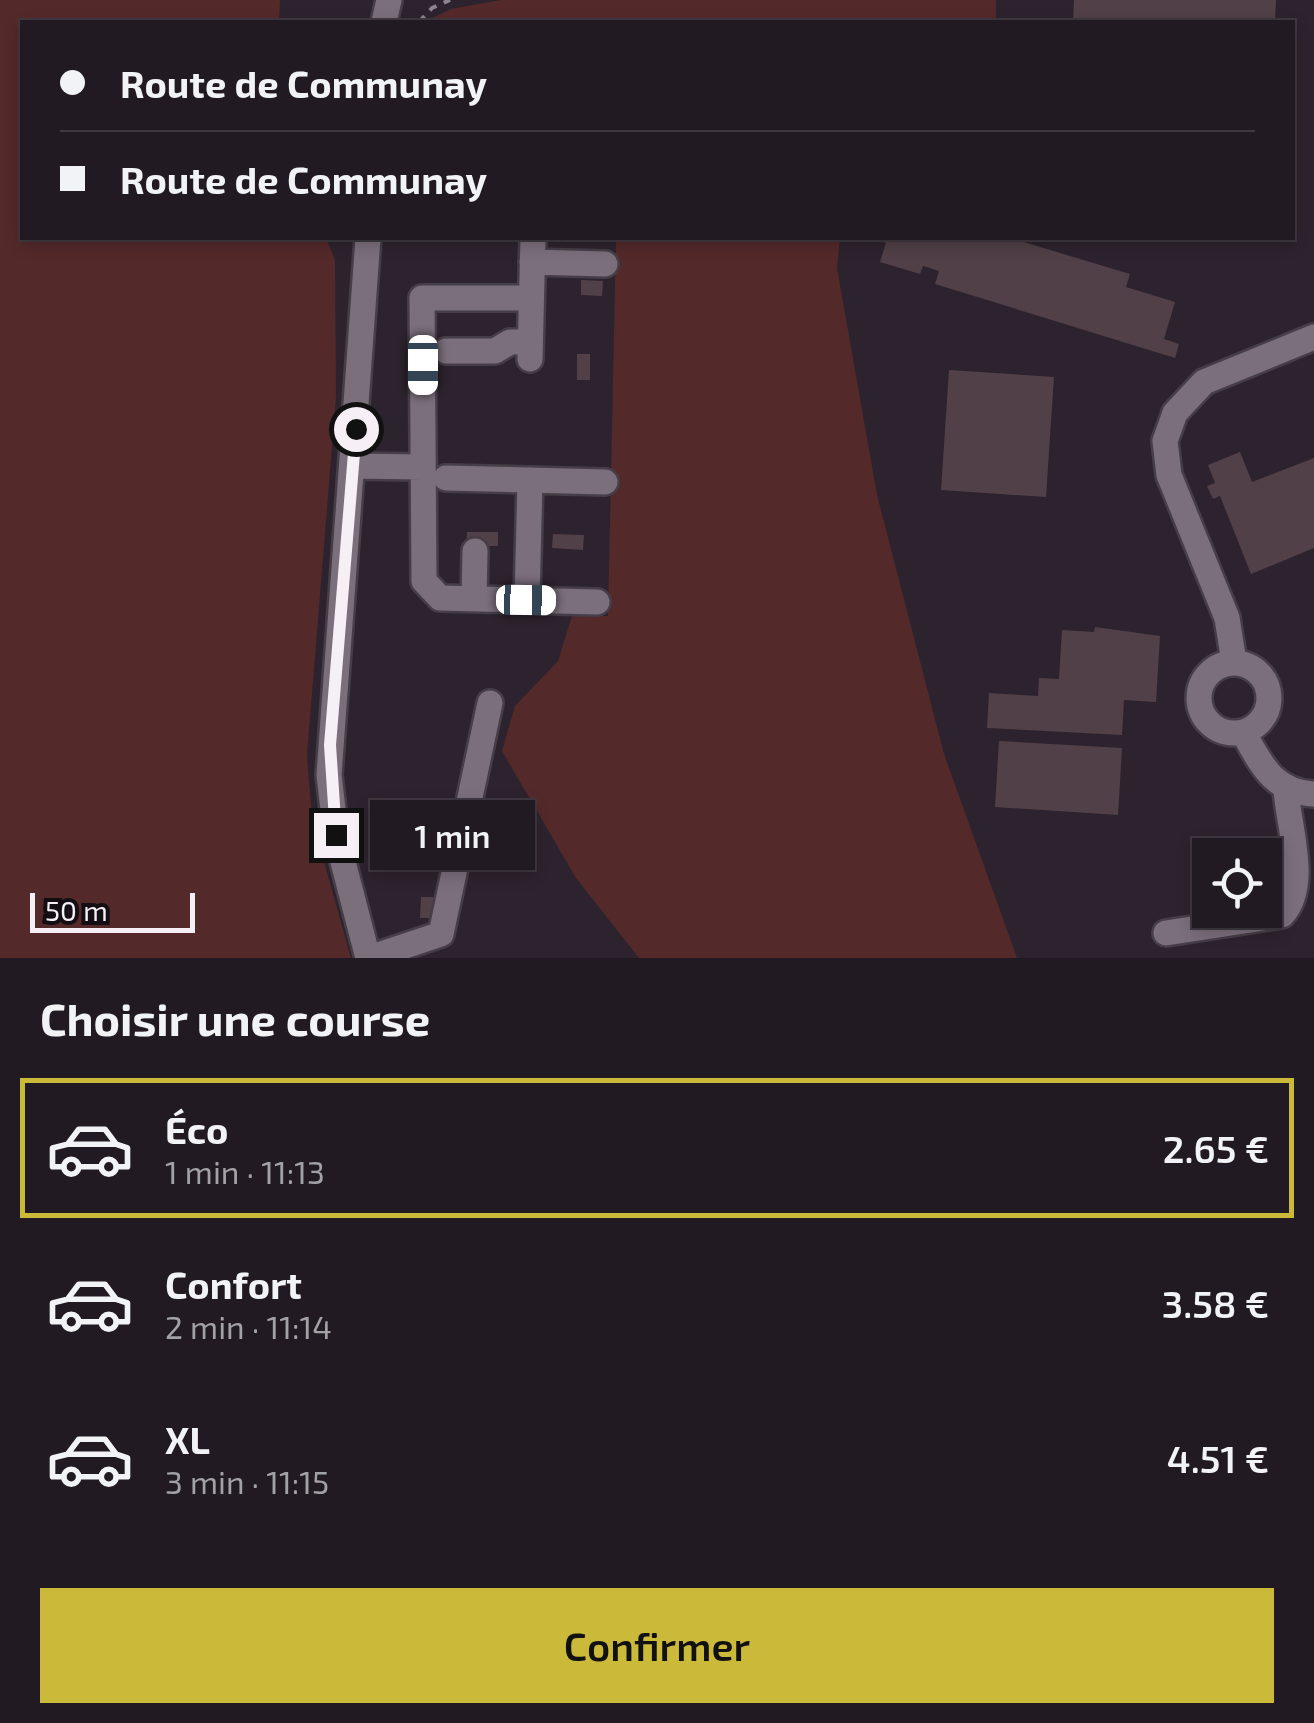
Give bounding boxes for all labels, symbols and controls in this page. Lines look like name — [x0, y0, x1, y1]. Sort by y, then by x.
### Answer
text: Route de Communay — [120, 60, 487, 106]
text: Route de Communay — [120, 156, 487, 202]
car — [408, 335, 438, 395]
route start — [334, 407, 379, 452]
car — [496, 584, 556, 616]
callout: 1 min — [371, 800, 536, 870]
route end — [314, 813, 359, 858]
text: 1 min — [415, 816, 490, 854]
map controls — [1192, 838, 1282, 928]
button: locate — [1192, 838, 1282, 928]
scale bar — [30, 888, 195, 933]
text: 50 m — [45, 893, 108, 927]
text: Choisir une course — [40, 991, 430, 1045]
icon: car — [45, 1103, 135, 1193]
text: Éco — [165, 1106, 228, 1152]
text: 2.65 € — [1163, 1125, 1269, 1171]
text: 1 min · 11:13 — [165, 1152, 325, 1190]
icon: car — [45, 1258, 135, 1348]
text: Confort — [165, 1261, 302, 1307]
text: 3.58 € — [1162, 1280, 1269, 1326]
text: 2 min · 11:14 — [165, 1307, 332, 1345]
icon: car — [45, 1413, 135, 1503]
text: XL — [165, 1416, 210, 1462]
text: 4.51 € — [1167, 1435, 1269, 1481]
text: 3 min · 11:15 — [165, 1462, 329, 1500]
button: Confirmer — [40, 1588, 1274, 1703]

